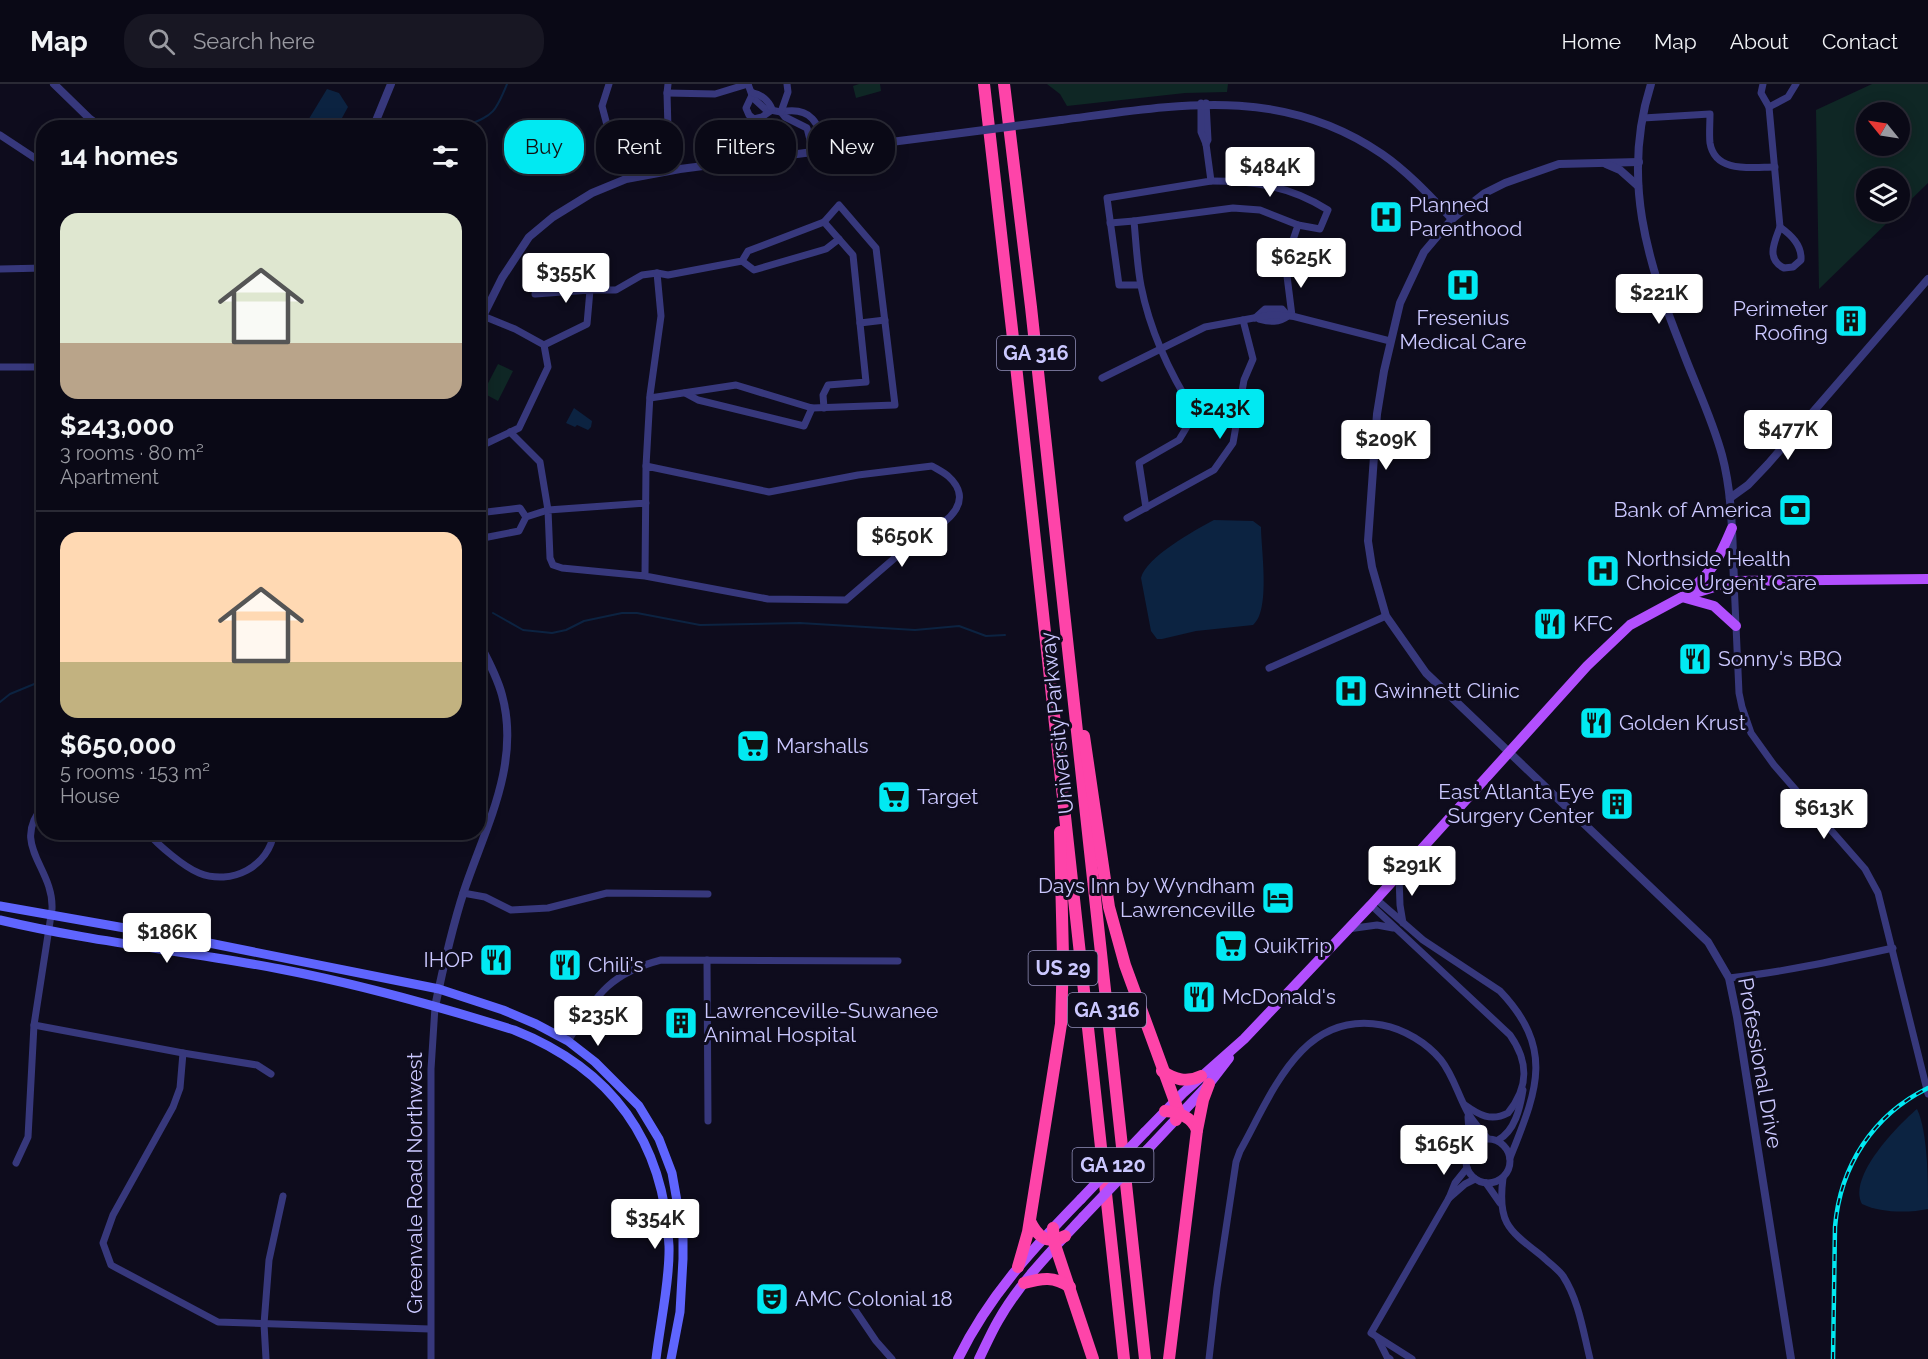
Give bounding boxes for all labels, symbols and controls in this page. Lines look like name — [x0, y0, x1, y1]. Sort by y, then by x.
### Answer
search box — [124, 14, 544, 68]
text: Map — [30, 25, 88, 58]
icon: search — [145, 25, 178, 58]
text: Search here — [193, 28, 315, 54]
text: Home — [1562, 29, 1621, 54]
text: Map — [1654, 29, 1697, 54]
text: About — [1730, 29, 1789, 54]
text: Contact — [1822, 29, 1898, 54]
north arrow — [1856, 102, 1910, 156]
map controls — [1856, 102, 1910, 222]
chip: Buy — [504, 120, 584, 174]
chip: Rent — [596, 120, 683, 174]
chip: Filters — [695, 120, 796, 174]
chip: New — [808, 120, 895, 174]
icon: filters — [429, 140, 462, 173]
text: 14 homes — [60, 141, 178, 171]
pin: $484K — [1228, 147, 1312, 198]
text: $484K — [1240, 154, 1300, 178]
button: layers — [1856, 168, 1910, 222]
place label: Planned Parenthood — [1409, 192, 1522, 241]
hospital icon: Planned Parenthood — [1368, 199, 1404, 235]
pin: $625K — [1259, 238, 1343, 289]
text: $625K — [1271, 245, 1331, 269]
icon: home — [207, 252, 315, 360]
pin: $355K — [524, 253, 608, 304]
text: $355K — [536, 260, 596, 284]
hospital icon: Fresenius Medical Care — [1445, 267, 1481, 303]
pin: $221K — [1617, 274, 1701, 325]
text: $221K — [1630, 281, 1688, 305]
place label: Perimeter Roofing — [1733, 296, 1829, 345]
building icon: Perimeter Roofing — [1833, 303, 1869, 339]
place label: Fresenius Medical Care — [1400, 305, 1526, 354]
road number: GA 316 — [997, 336, 1075, 370]
pin: $243K — [1178, 389, 1262, 440]
text: $243K — [1190, 396, 1250, 420]
pin: $477K — [1746, 410, 1830, 461]
text: $243,000 — [60, 411, 174, 441]
text: $477K — [1758, 417, 1818, 441]
pin: $209K — [1344, 420, 1428, 471]
text: $209K — [1355, 427, 1417, 451]
text: 3 rooms · 80 m² — [60, 441, 204, 465]
text: Apartment — [60, 465, 159, 489]
bank icon: Bank of America — [1777, 492, 1813, 528]
place label: Bank of America — [1614, 497, 1772, 522]
pin: $650K — [860, 517, 944, 568]
text: $650K — [871, 524, 933, 548]
place label: Northside Health Choice Urgent Care — [1626, 546, 1817, 595]
hospital icon: Northside Health Choice Urgent Care — [1585, 553, 1621, 589]
icon: home — [207, 571, 315, 679]
restaurant icon: KFC — [1532, 606, 1568, 642]
place label: KFC — [1573, 611, 1613, 636]
street label: University Parkway — [1034, 631, 1079, 815]
restaurant icon: Sonny's BBQ — [1677, 641, 1713, 677]
place label: Sonny's BBQ — [1718, 646, 1842, 671]
hospital icon: Gwinnett Clinic — [1333, 673, 1369, 709]
place label: Gwinnett Clinic — [1374, 678, 1520, 703]
restaurant icon: Golden Krust — [1578, 705, 1614, 741]
place label: Golden Krust — [1619, 710, 1746, 735]
supermarket icon: Marshalls — [735, 728, 771, 764]
text: $650,000 — [60, 730, 177, 760]
place label: Marshalls — [776, 733, 869, 758]
text: 5 rooms · 153 m² — [60, 760, 210, 784]
supermarket icon: Target — [876, 779, 912, 815]
place label: East Atlanta Eye Surgery Center — [1438, 779, 1595, 828]
text: House — [60, 784, 120, 808]
place label: Target — [917, 784, 978, 809]
building icon: East Atlanta Eye Surgery Center — [1599, 786, 1635, 822]
pin: $613K — [1782, 789, 1866, 840]
text: $613K — [1794, 796, 1854, 820]
pin: $291K — [1370, 846, 1454, 897]
text: $291K — [1383, 853, 1442, 877]
place label: Days Inn by Wyndham Lawrenceville — [1038, 873, 1255, 922]
hotel icon: Days Inn by Wyndham Lawrenceville — [1260, 880, 1296, 916]
pin: $186K — [125, 913, 209, 964]
text: $186K — [137, 920, 197, 944]
supermarket icon: QuikTrip — [1213, 928, 1249, 964]
place label: QuikTrip — [1254, 933, 1332, 958]
restaurant icon: IHOP — [478, 942, 514, 978]
place label: IHOP — [423, 947, 473, 972]
restaurant icon: Chili's — [547, 947, 583, 983]
road number: US 29 — [1028, 951, 1098, 985]
place label: Chili's — [588, 952, 644, 977]
street label: Professional Drive — [1733, 976, 1788, 1150]
restaurant icon: McDonald's — [1181, 979, 1217, 1015]
place label: McDonald's — [1222, 984, 1336, 1009]
road number: GA 316 — [1068, 993, 1146, 1027]
pin: $235K — [556, 996, 640, 1047]
place label: Lawrenceville-Suwanee Animal Hospital — [704, 998, 938, 1047]
text: $235K — [568, 1003, 628, 1027]
building icon: Lawrenceville-Suwanee Animal Hospital — [663, 1005, 699, 1041]
street label: Greenvale Road Northwest — [402, 1052, 427, 1314]
pin: $165K — [1402, 1125, 1486, 1176]
text: $165K — [1414, 1132, 1474, 1156]
road number: GA 120 — [1072, 1148, 1154, 1182]
pin: $354K — [613, 1199, 697, 1250]
text: $354K — [625, 1206, 685, 1230]
theatre icon: AMC Colonial 18 — [754, 1281, 790, 1317]
place label: AMC Colonial 18 — [795, 1286, 953, 1311]

